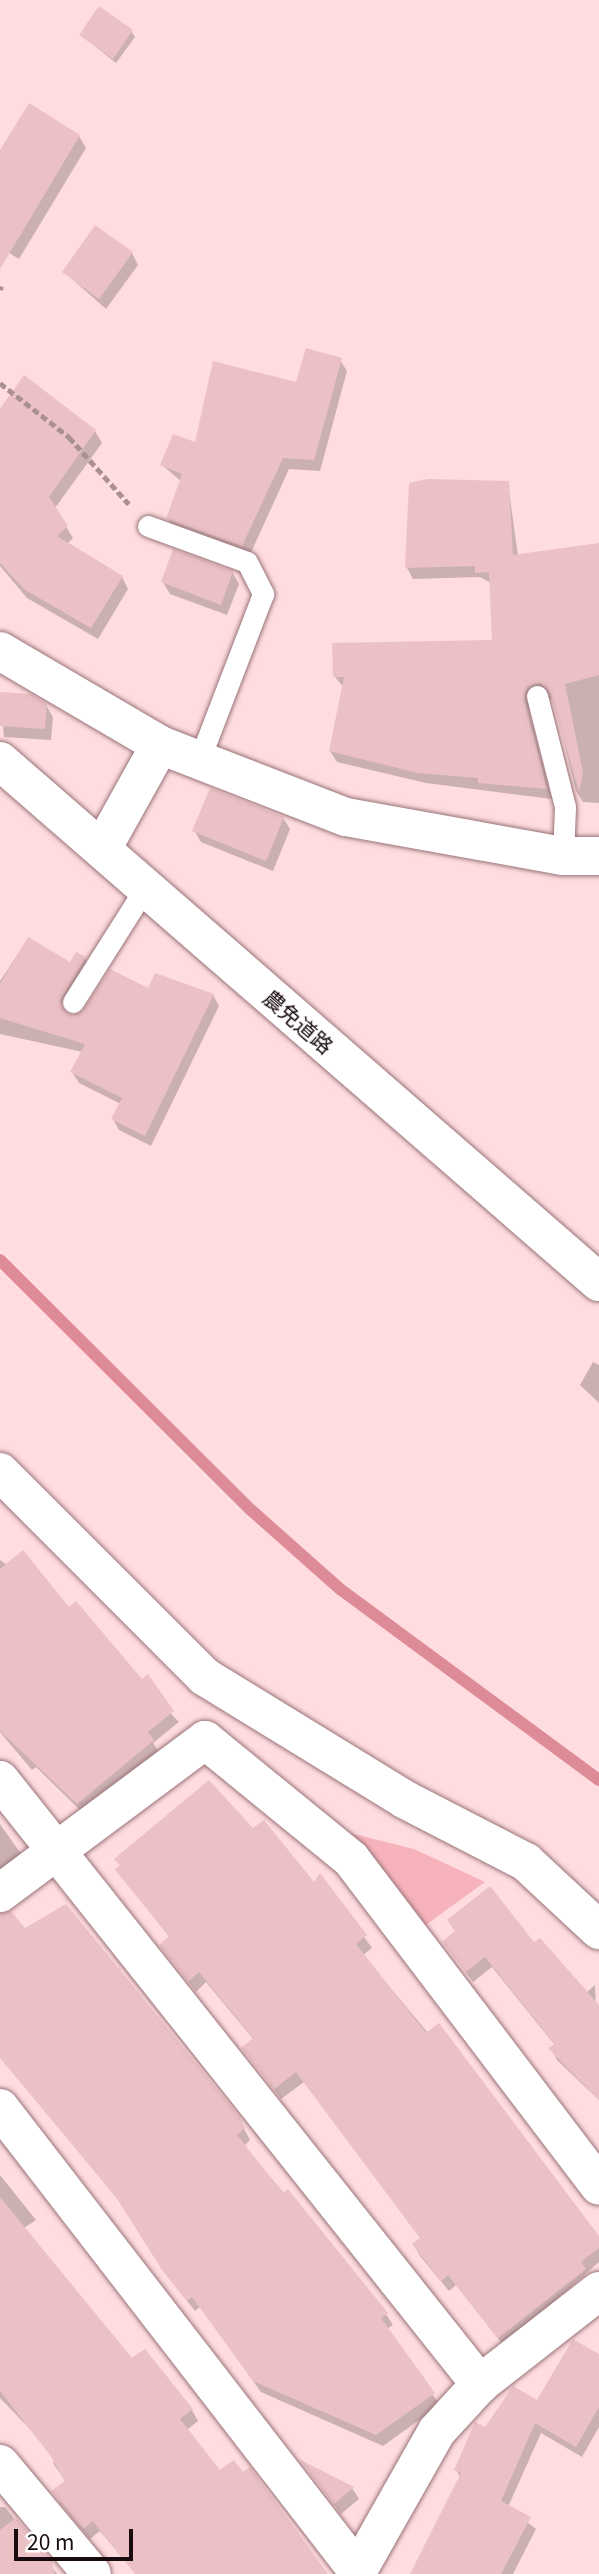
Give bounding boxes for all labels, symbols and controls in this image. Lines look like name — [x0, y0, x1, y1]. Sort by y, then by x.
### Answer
street label: 農免道路 — [259, 984, 339, 1058]
scale bar — [18, 2514, 136, 2558]
text: 20 m — [27, 2526, 74, 2556]

